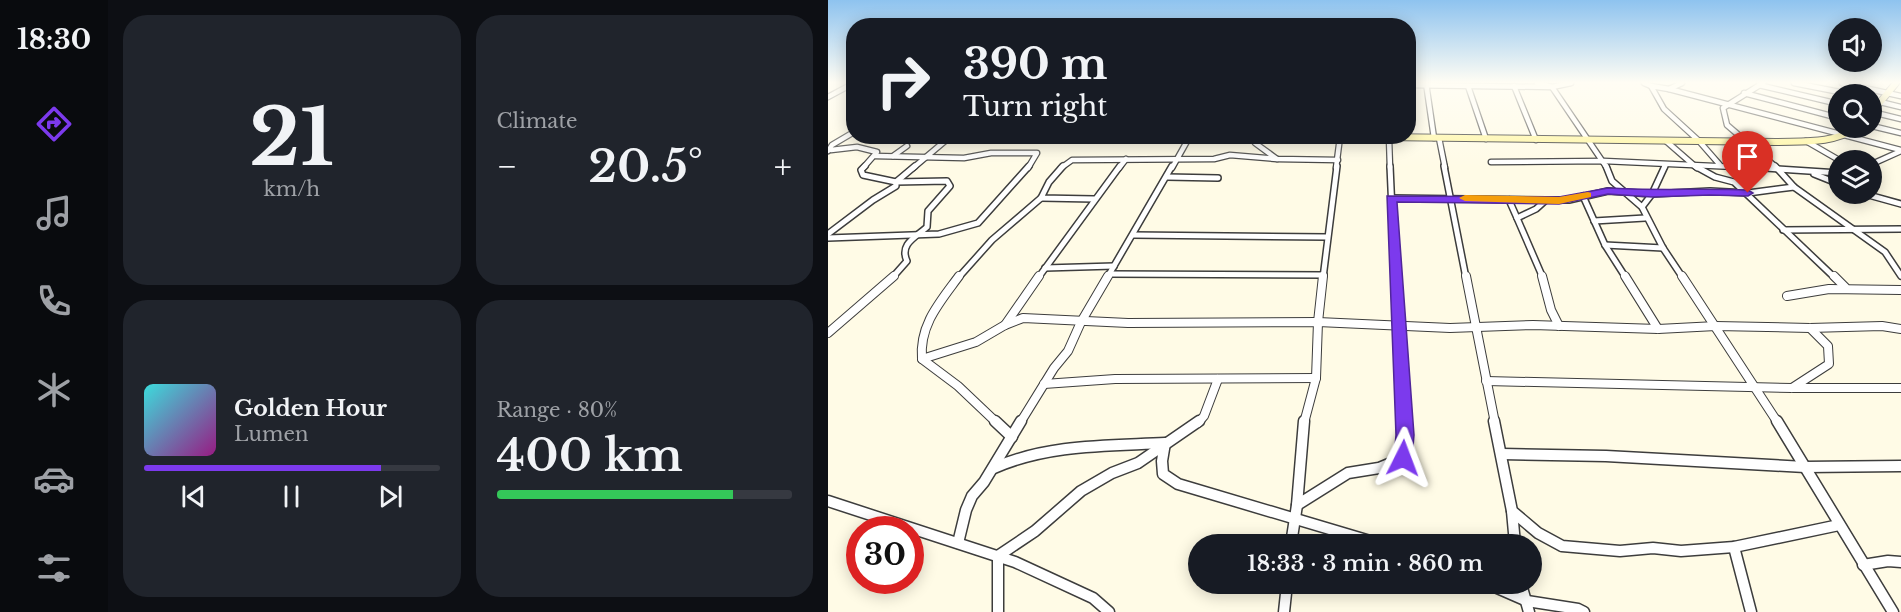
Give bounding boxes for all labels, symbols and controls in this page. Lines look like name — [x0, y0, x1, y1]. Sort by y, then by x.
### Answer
map controls — [1828, 18, 1882, 204]
button: sound — [1828, 18, 1882, 72]
text: 18:30 — [17, 23, 91, 56]
text: 390 m — [963, 38, 1107, 90]
icon: right — [864, 42, 942, 120]
button: search — [1828, 84, 1882, 138]
text: 21 — [249, 89, 334, 186]
text: Turn right — [963, 90, 1107, 123]
icon: directions — [33, 103, 75, 145]
text: Climate — [497, 109, 577, 133]
pin — [1722, 131, 1773, 193]
text: 20.5° — [588, 138, 703, 194]
icon: arrive — [1731, 140, 1764, 173]
text: − — [497, 146, 517, 187]
text: + — [774, 146, 792, 187]
button: layers — [1828, 150, 1882, 204]
text: km/h — [263, 177, 320, 201]
icon: music — [33, 192, 75, 234]
icon: phone — [33, 280, 75, 322]
icon: climate — [33, 369, 75, 411]
text: Golden Hour — [234, 395, 387, 422]
text: Range · 80% — [497, 398, 617, 422]
text: Lumen — [234, 422, 309, 446]
position arrow — [1371, 426, 1435, 490]
text: 400 km — [497, 427, 683, 483]
icon: car — [33, 458, 75, 500]
icon: previous — [177, 480, 210, 513]
icon: pause — [275, 480, 308, 513]
icon: next — [374, 480, 407, 513]
speed limit sign: 30 — [846, 516, 924, 594]
icon: filters — [33, 547, 75, 589]
text: 18:33 · 3 min · 860 m — [1247, 550, 1483, 577]

